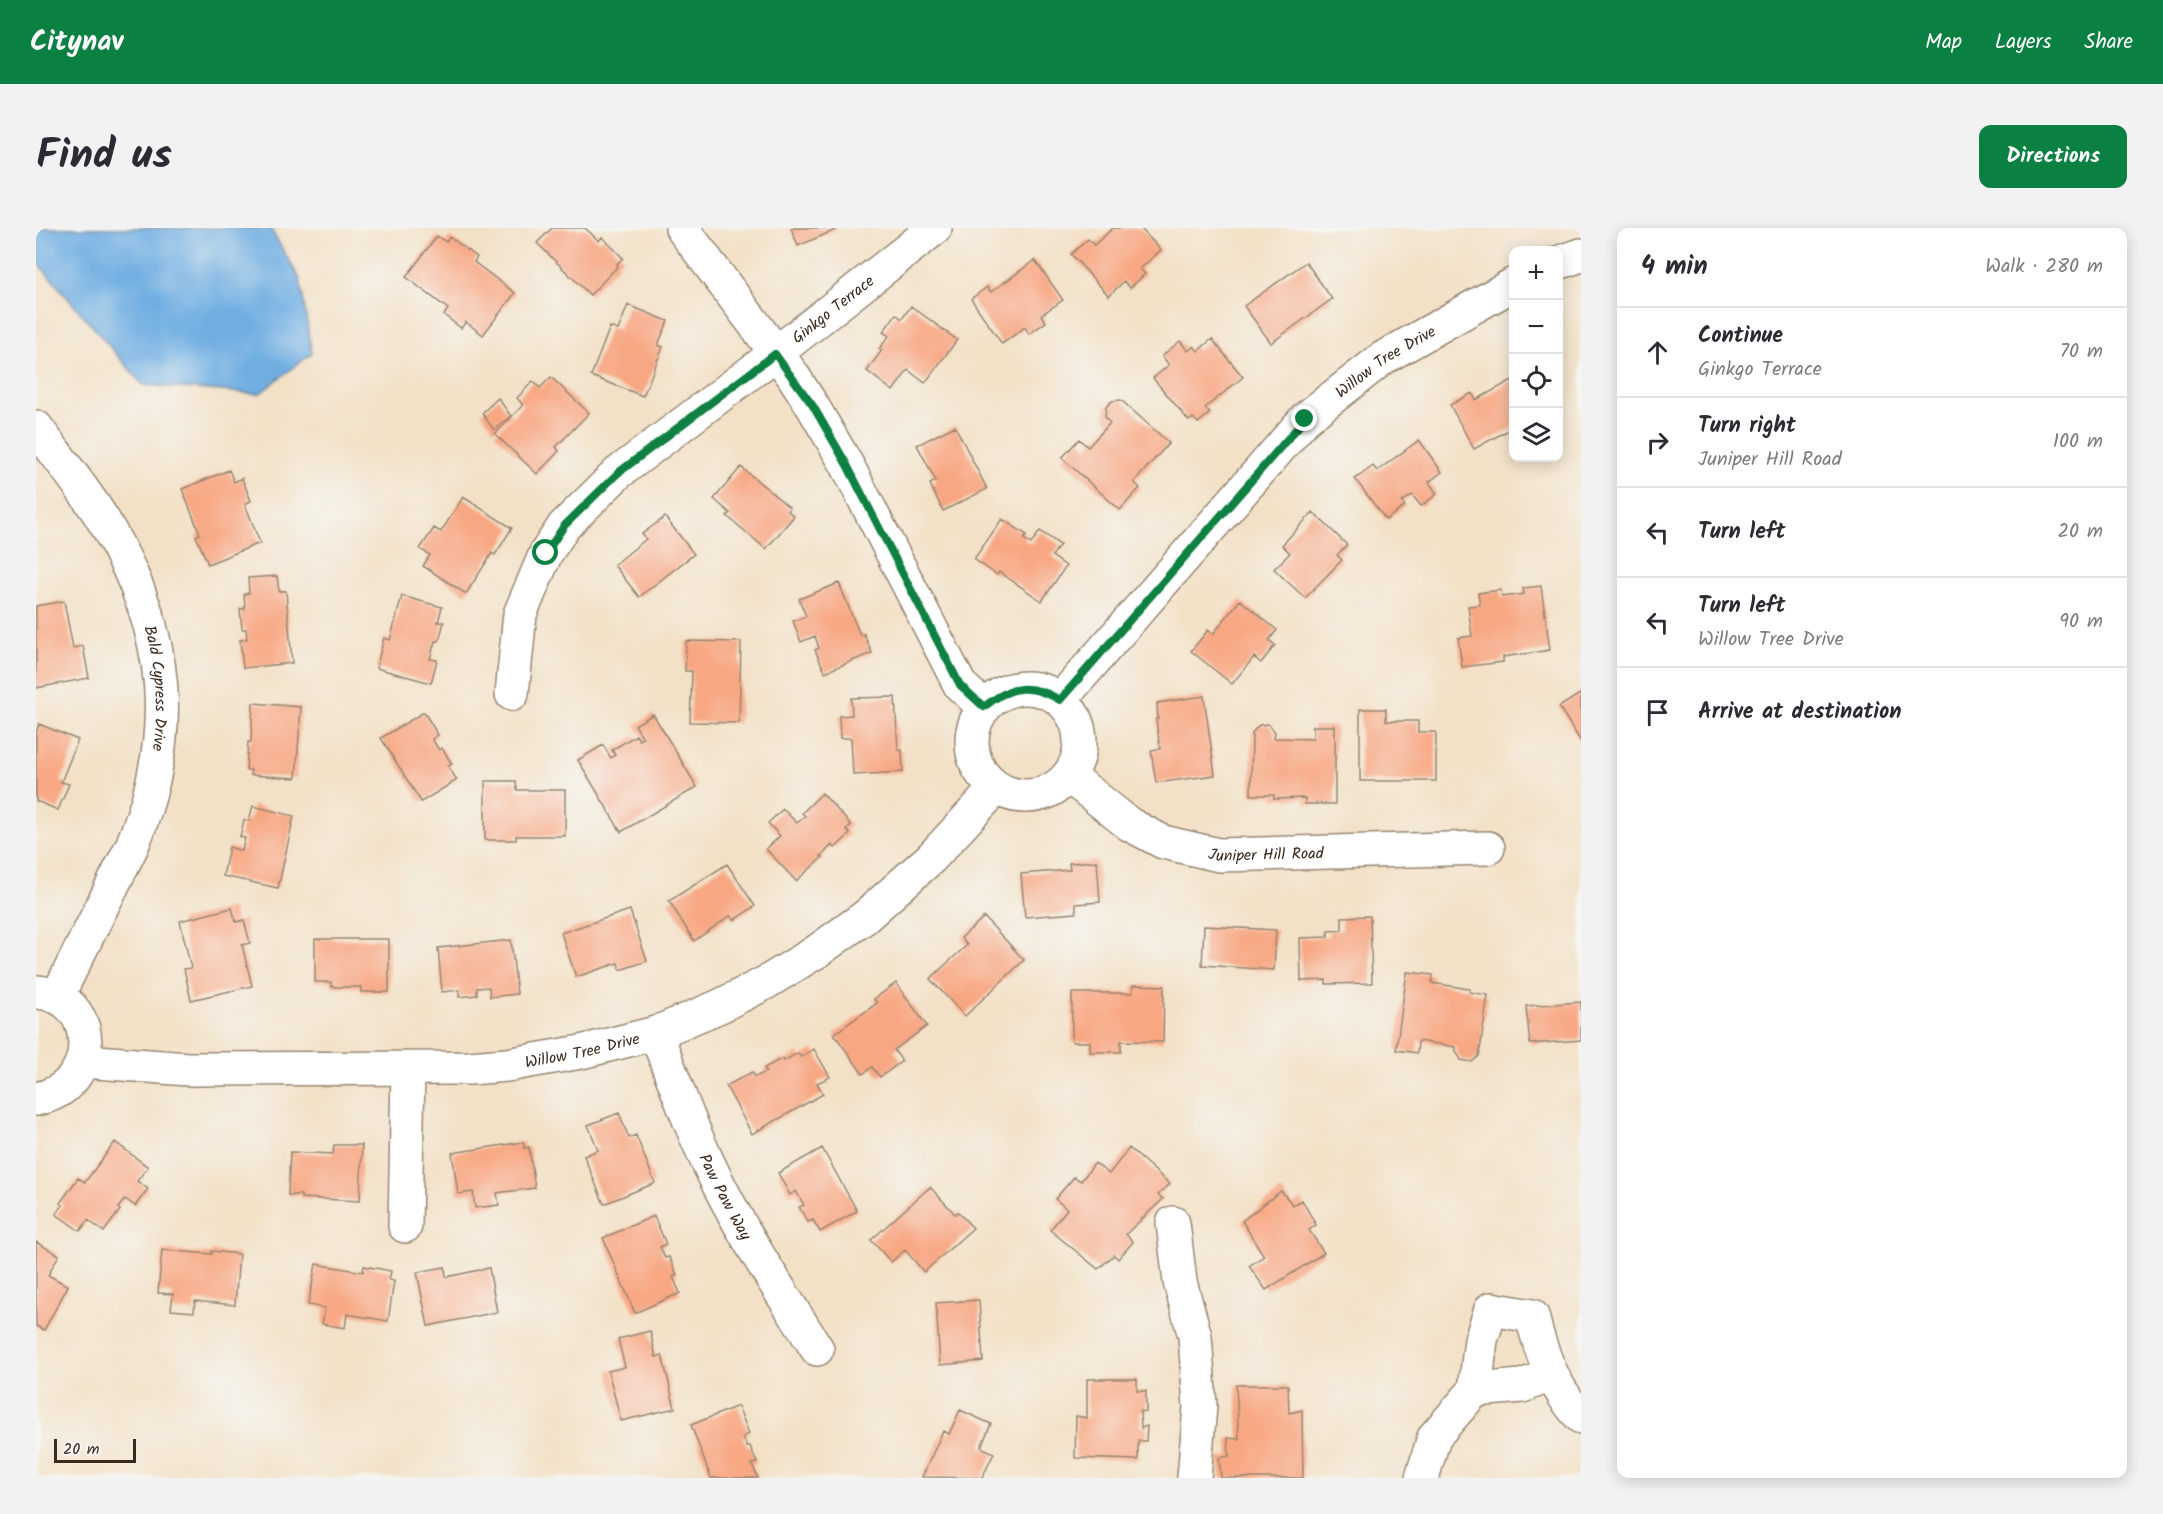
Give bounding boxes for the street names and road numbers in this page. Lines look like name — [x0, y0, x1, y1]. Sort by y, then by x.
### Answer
street label: Ginkgo Terrace — [787, 269, 880, 350]
street label: Willow Tree Drive — [1330, 320, 1441, 405]
street label: Bald Cypress Drive — [137, 623, 173, 753]
street label: Juniper Hill Road — [1206, 841, 1325, 869]
street label: Willow Tree Drive — [523, 1027, 642, 1076]
street label: Paw Paw Way — [691, 1150, 758, 1246]

